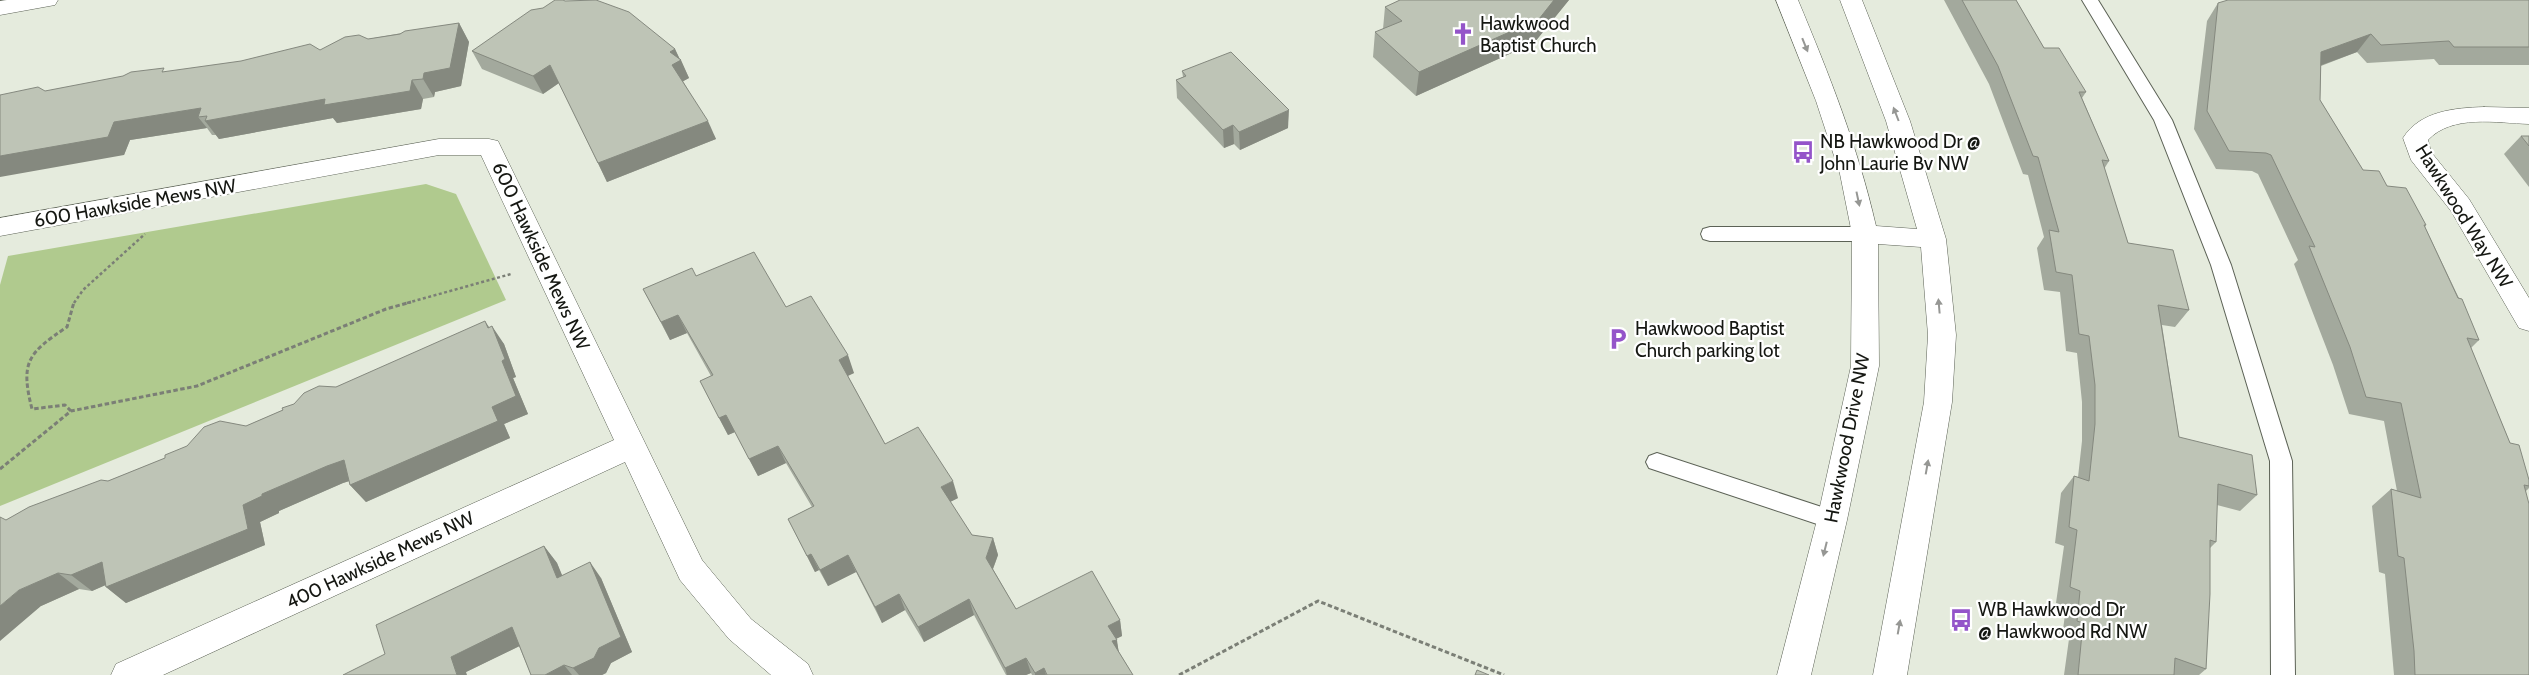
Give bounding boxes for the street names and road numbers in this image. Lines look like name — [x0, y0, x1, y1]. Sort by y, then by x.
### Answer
street label: Hawkwood Way NW — [2411, 140, 2517, 292]
street label: 600 Hawkside Mews NW — [487, 158, 595, 354]
street label: 600 Hawkside Mews NW — [32, 174, 238, 232]
street label: Hawkwood Drive NW — [1819, 351, 1875, 525]
street label: 400 Hawkside Mews NW — [282, 506, 478, 614]

